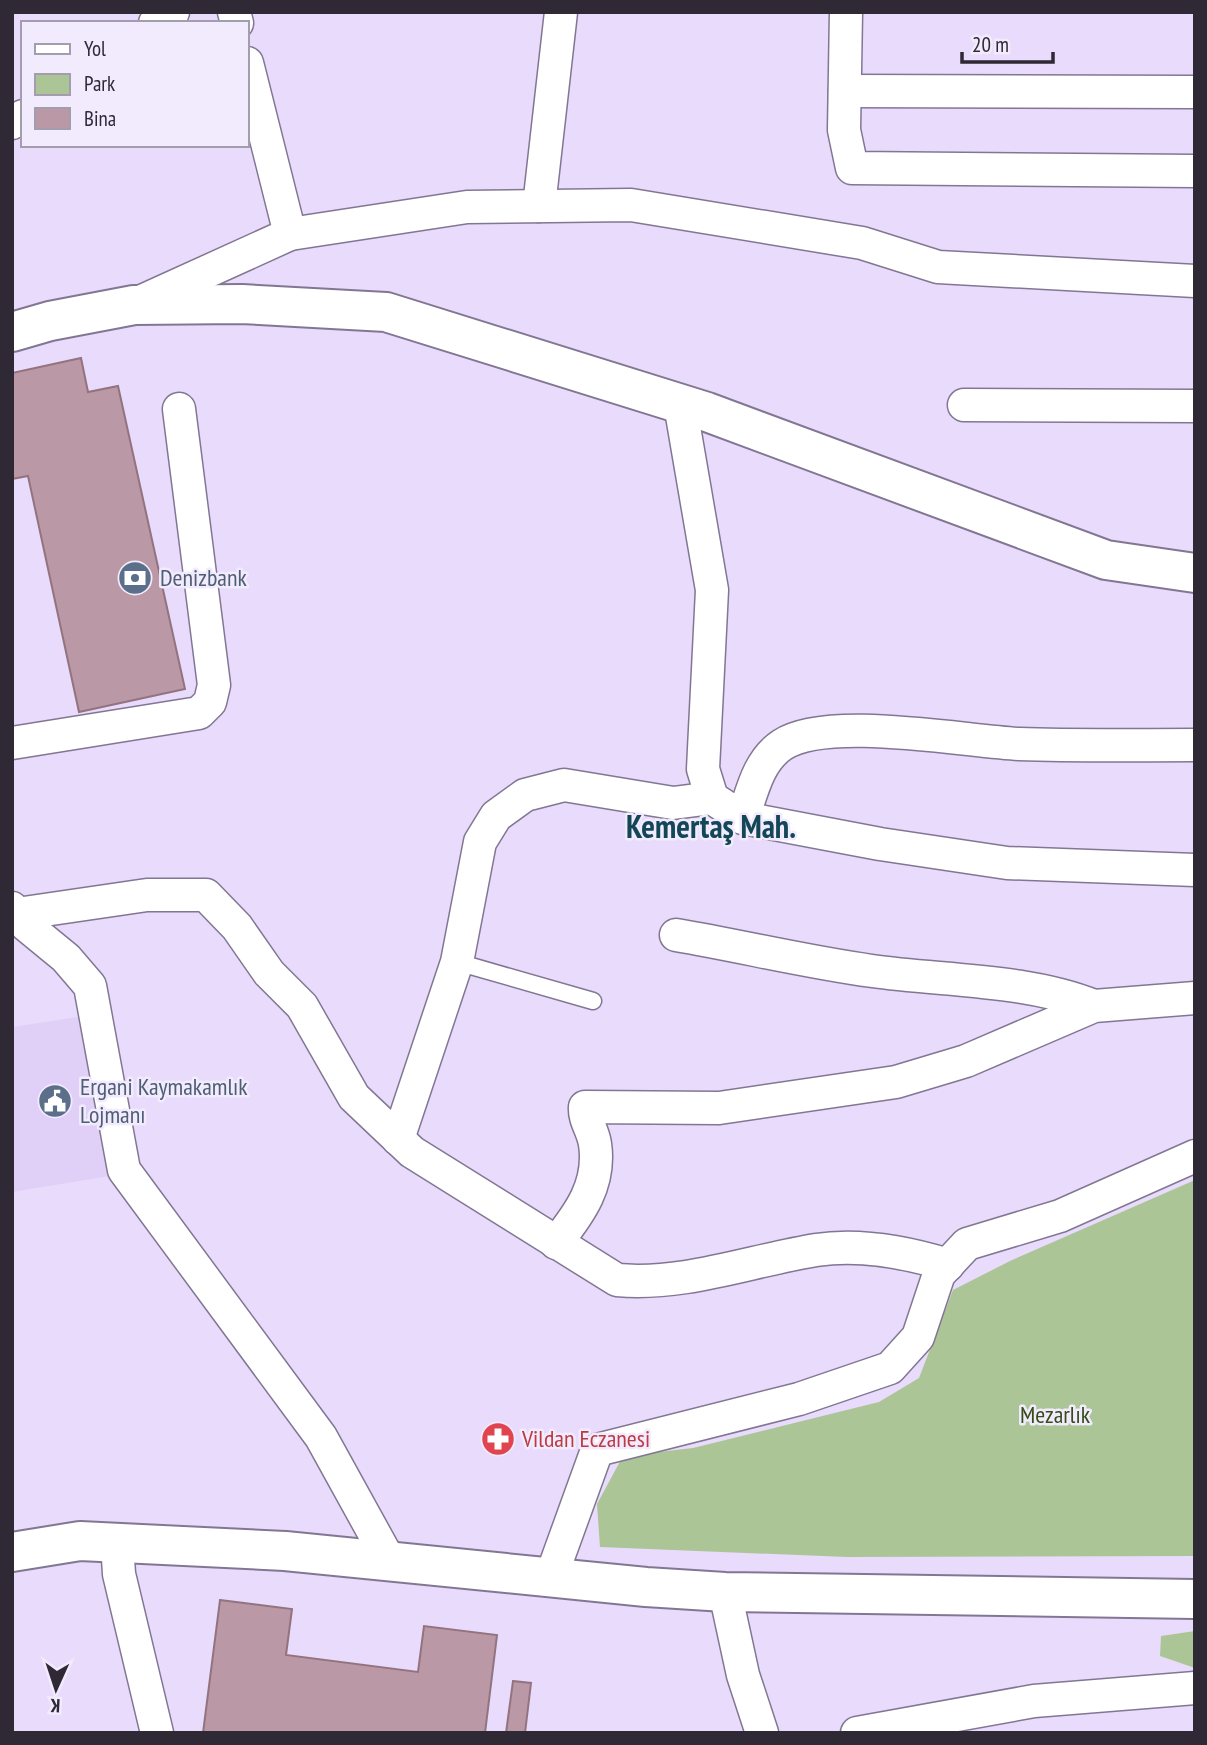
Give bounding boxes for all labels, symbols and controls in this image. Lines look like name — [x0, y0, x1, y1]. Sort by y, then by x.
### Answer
legend — [21, 21, 248, 147]
scale bar — [962, 21, 1053, 65]
text: 20 m — [972, 31, 1009, 58]
text: Yol — [84, 35, 106, 62]
text: Park — [84, 70, 115, 97]
text: Bina — [84, 105, 116, 132]
bank icon: Denizbank — [116, 559, 154, 597]
place label: Denizbank — [160, 562, 247, 593]
district label: Kemertaş Mah. — [626, 805, 796, 847]
place label: Ergani Kaymakamlık Lojmanı — [80, 1071, 248, 1130]
public building icon: Ergani Kaymakamlık Lojmanı — [36, 1082, 74, 1120]
park label: Mezarlık — [1020, 1399, 1091, 1430]
pharmacy icon: Vildan Eczanesi — [479, 1420, 517, 1458]
place label: Vildan Eczanesi — [521, 1423, 650, 1454]
north arrow — [21, 1654, 91, 1724]
text: K — [49, 1694, 61, 1718]

